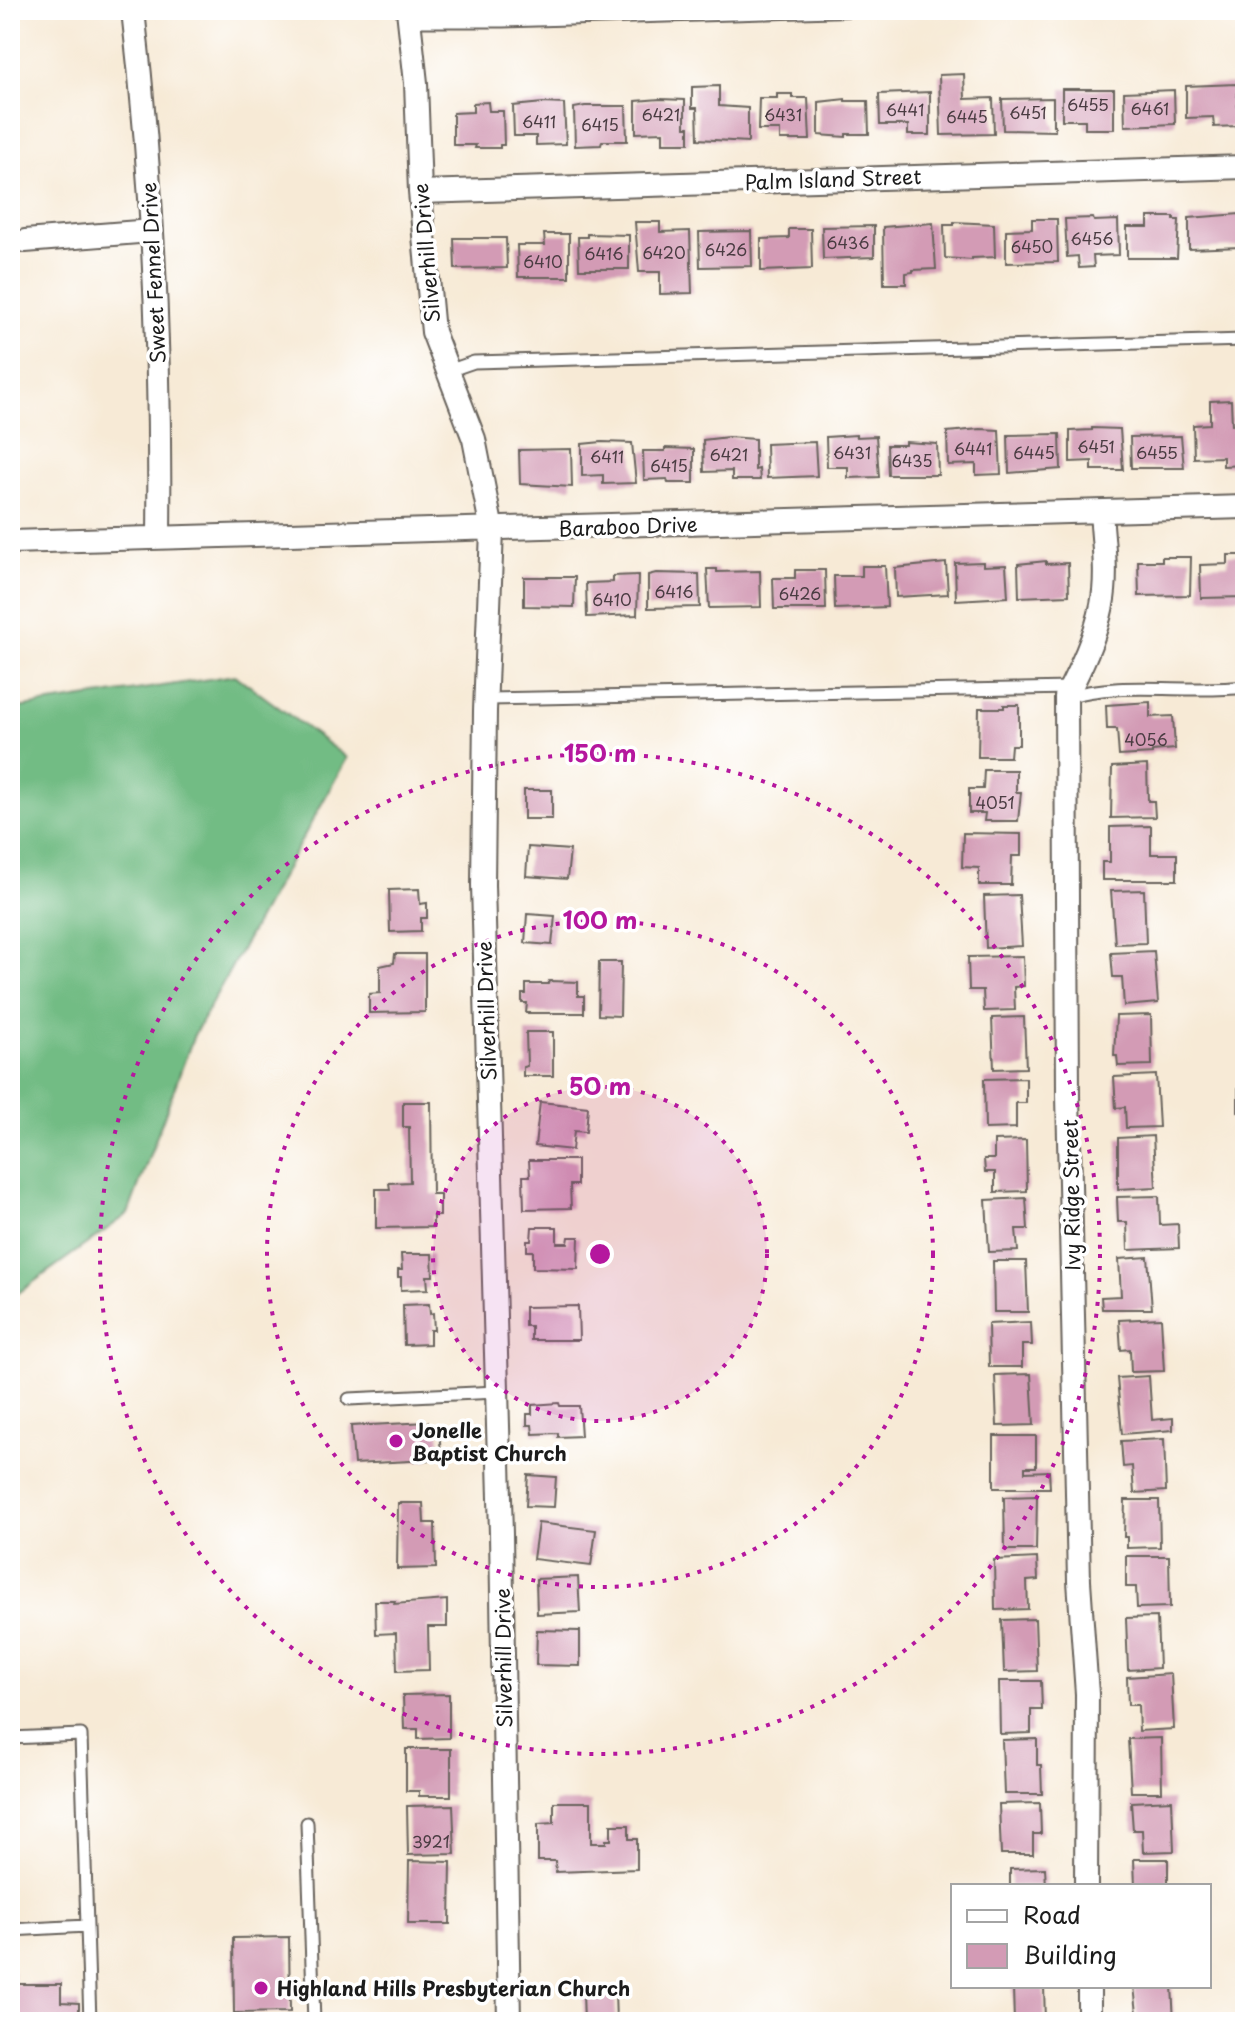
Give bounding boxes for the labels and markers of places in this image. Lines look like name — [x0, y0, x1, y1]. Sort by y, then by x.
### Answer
centre of rings — [586, 1240, 614, 1268]
place label: Jonelle Baptist Church — [412, 1415, 567, 1468]
marker: Jonelle Baptist Church — [387, 1432, 405, 1450]
place label: Highland Hills Presbyterian Church — [277, 1973, 630, 2003]
marker: Highland Hills Presbyterian Church — [252, 1979, 270, 1997]

